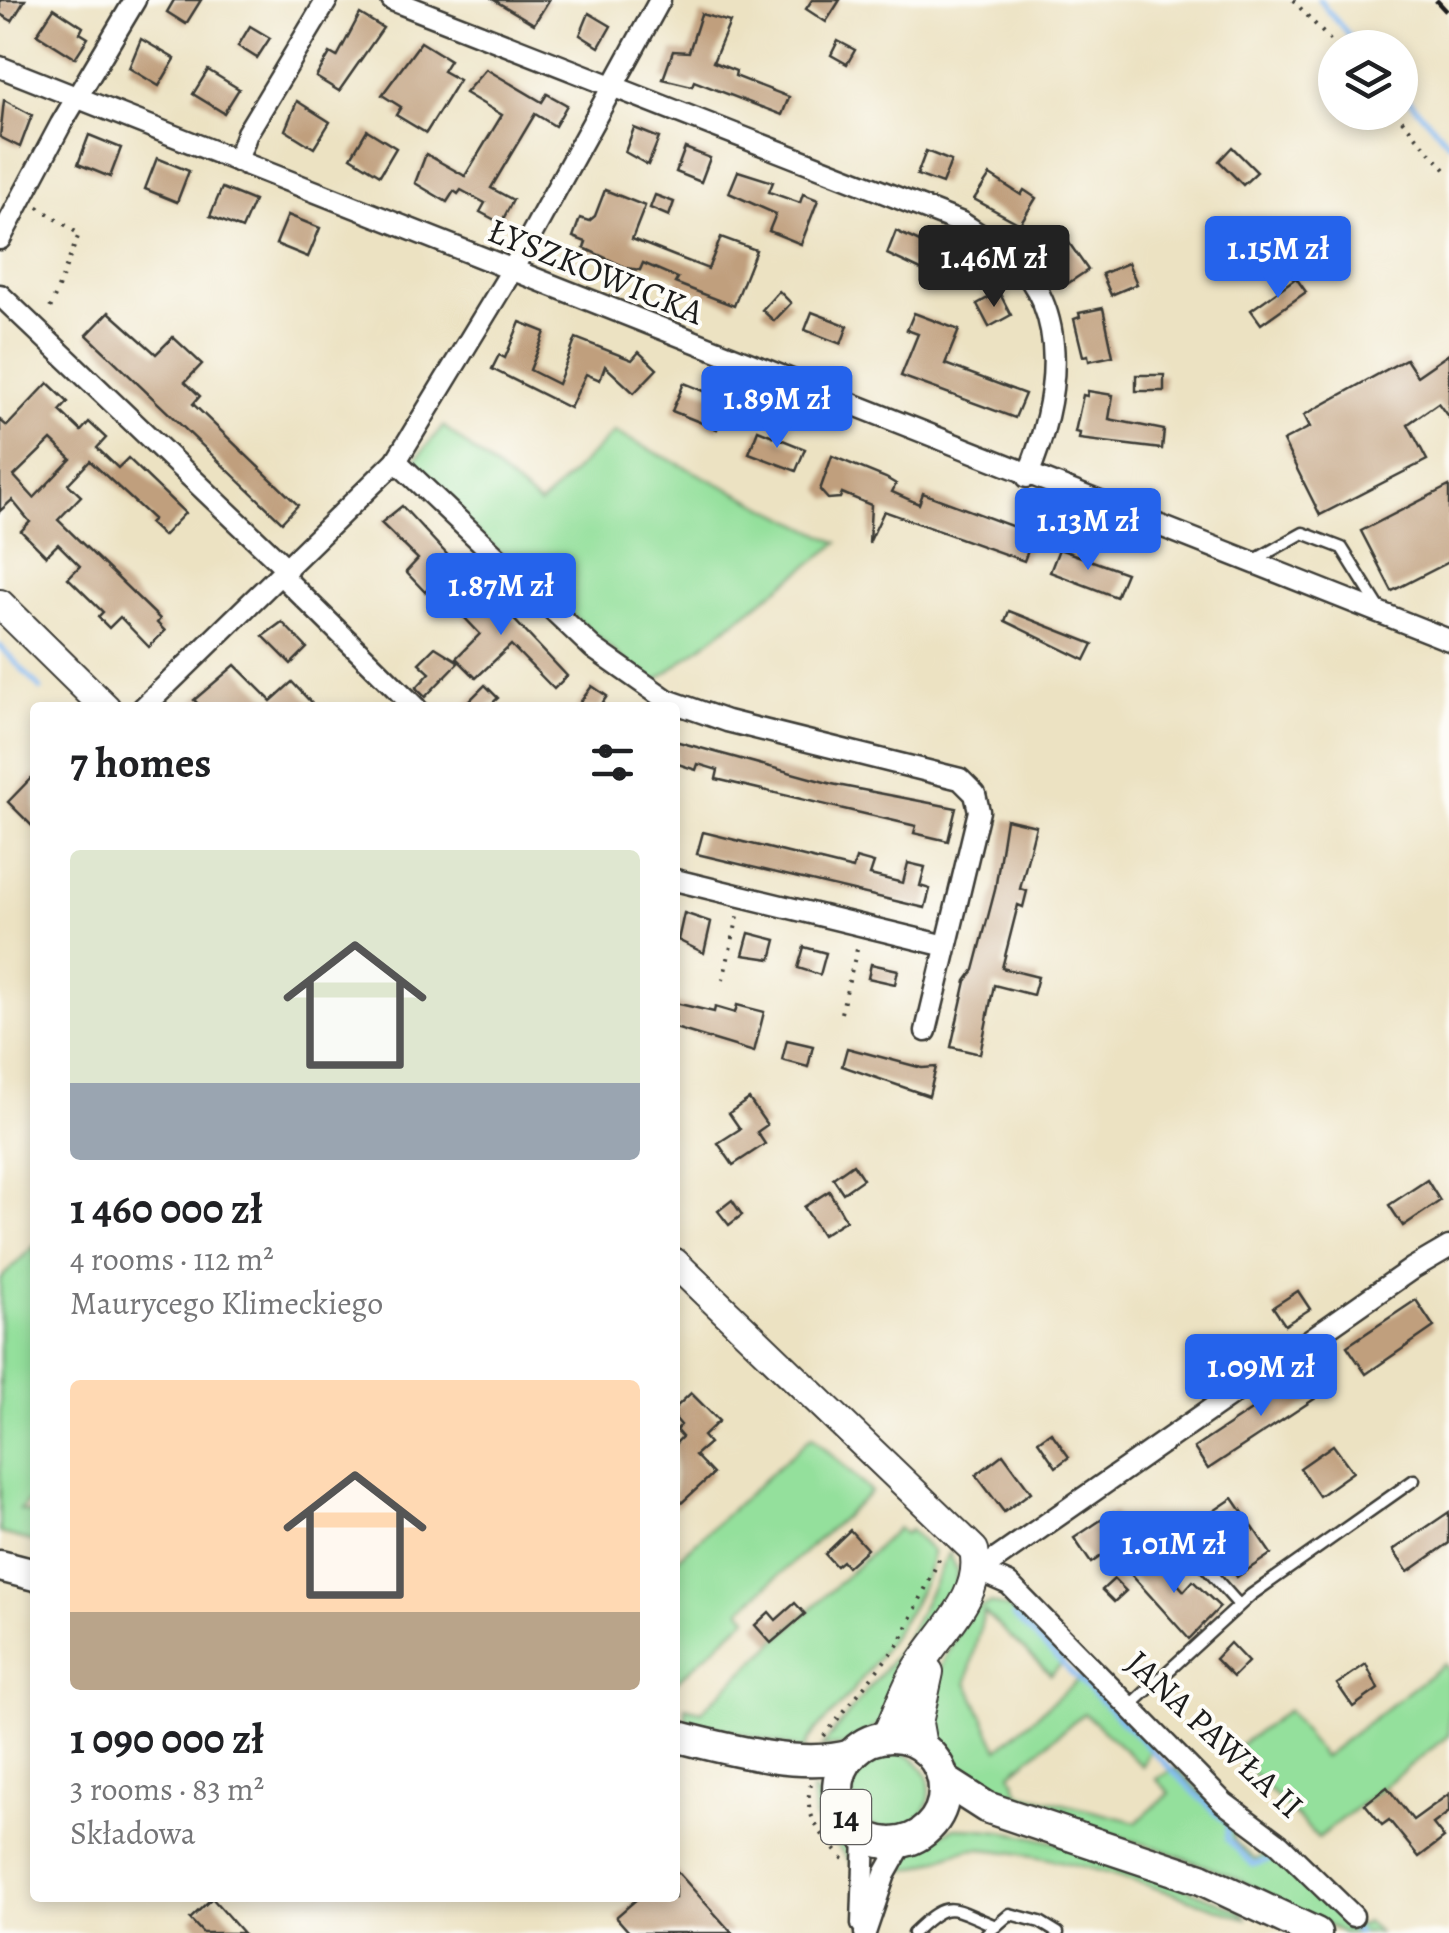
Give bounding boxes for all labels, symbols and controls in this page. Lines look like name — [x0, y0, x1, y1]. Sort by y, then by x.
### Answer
map controls — [1318, 30, 1418, 130]
button: layers — [1318, 30, 1418, 130]
street label: ŁYSZKOWICKA — [481, 206, 712, 336]
pin: 1.15M zł — [1175, 216, 1381, 301]
pin: 1.46M zł — [891, 225, 1097, 310]
text: 1.15M zł — [1227, 226, 1329, 270]
text: 1.46M zł — [940, 235, 1048, 279]
pin: 1.89M zł — [674, 366, 880, 451]
text: 1.89M zł — [723, 376, 831, 420]
pin: 1.13M zł — [985, 488, 1191, 573]
text: 1.13M zł — [1037, 498, 1139, 542]
pin: 1.87M zł — [398, 553, 604, 638]
text: 1.87M zł — [448, 563, 554, 607]
text: 7 homes — [70, 734, 211, 791]
icon: filters — [585, 735, 640, 790]
icon: home — [265, 915, 445, 1095]
text: 1 460 000 zł — [70, 1180, 263, 1237]
text: 4 rooms · 112 m² — [70, 1237, 274, 1281]
text: Maurycego Klimeckiego — [70, 1281, 383, 1325]
pin: 1.09M zł — [1158, 1334, 1364, 1419]
text: 1.09M zł — [1207, 1344, 1315, 1388]
icon: home — [265, 1445, 445, 1625]
pin: 1.01M zł — [1071, 1511, 1277, 1596]
text: 1.01M zł — [1122, 1521, 1226, 1565]
street label: JANA PAWŁA II — [1116, 1639, 1314, 1829]
text: 1 090 000 zł — [70, 1710, 264, 1767]
text: 3 rooms · 83 m² — [70, 1767, 264, 1811]
road number: 14 — [821, 1790, 871, 1844]
text: Składowa — [70, 1811, 196, 1855]

